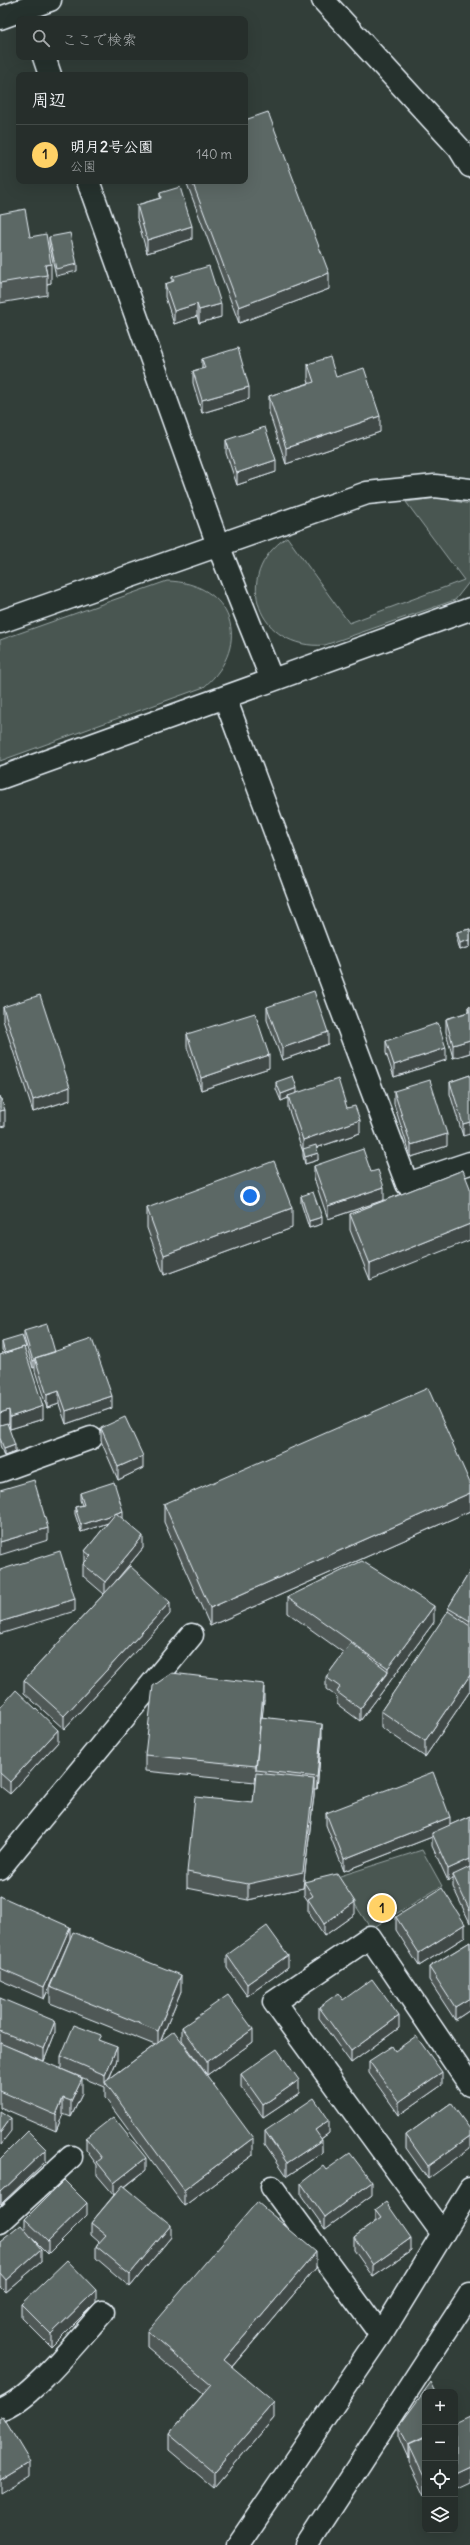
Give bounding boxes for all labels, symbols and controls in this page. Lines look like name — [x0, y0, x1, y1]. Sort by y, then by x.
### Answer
search box — [16, 16, 248, 60]
icon: search — [30, 27, 52, 49]
text: ここで検索 — [62, 30, 137, 49]
text: 周辺 — [32, 89, 66, 111]
text: 明月2号公園 — [70, 137, 153, 156]
text: 1 — [42, 146, 48, 163]
text: 140 m — [196, 146, 232, 163]
text: 公園 — [70, 158, 96, 175]
your location — [240, 1186, 260, 1206]
pin: 1 — [369, 1893, 395, 1923]
map controls — [422, 2389, 458, 2533]
button: + — [422, 2389, 458, 2425]
button: − — [422, 2425, 458, 2461]
button: locate — [422, 2461, 458, 2497]
button: layers — [422, 2497, 458, 2533]

